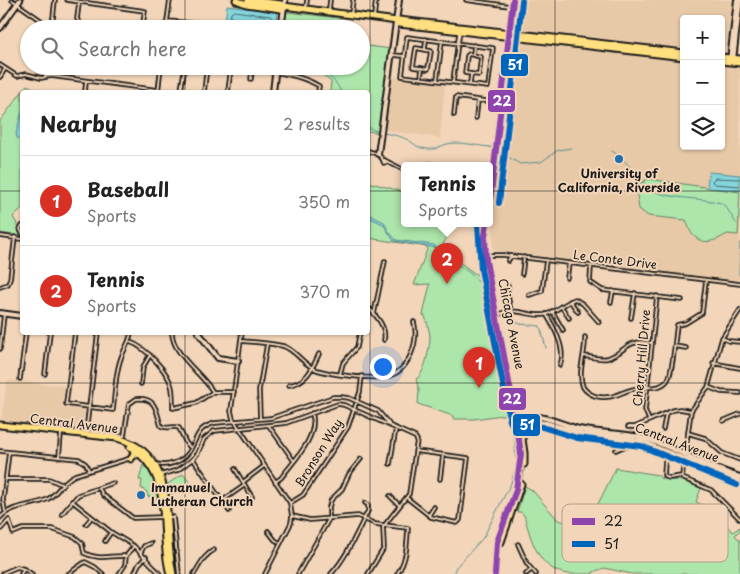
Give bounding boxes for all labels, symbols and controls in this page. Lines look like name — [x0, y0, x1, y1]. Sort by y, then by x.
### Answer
map controls — [680, 15, 725, 150]
button: + — [680, 15, 725, 60]
search box — [20, 20, 370, 75]
icon: search — [38, 34, 66, 62]
text: Search here — [78, 34, 187, 62]
line badge: 51 — [500, 53, 529, 77]
text: 51 — [507, 54, 523, 75]
button: − — [680, 60, 725, 105]
line badge: 22 — [487, 89, 516, 113]
text: 22 — [492, 90, 512, 111]
button: layers — [680, 105, 725, 150]
text: Nearby — [40, 107, 117, 139]
text: 2 results — [283, 111, 350, 135]
marker: University of California, Riverside — [613, 153, 625, 165]
popup — [401, 162, 493, 227]
place label: University of California, Riverside — [558, 164, 681, 196]
text: Tennis — [418, 169, 476, 197]
text: Baseball — [87, 175, 169, 203]
text: 1 — [52, 189, 60, 213]
text: 350 m — [298, 189, 350, 213]
text: Sports — [418, 197, 468, 221]
text: Sports — [87, 203, 136, 227]
pin: 2 — [431, 243, 463, 284]
street label: Le Conte Drive — [572, 245, 658, 273]
text: Tennis — [87, 265, 145, 293]
street label: Chicago Avenue — [494, 277, 530, 371]
text: 2 — [50, 279, 62, 303]
text: 370 m — [300, 279, 350, 303]
text: Sports — [87, 293, 136, 317]
street label: Cherry Hill Drive — [628, 309, 654, 407]
pin: 1 — [463, 347, 495, 388]
your location — [370, 354, 396, 380]
line badge: 22 — [498, 387, 527, 411]
text: 22 — [502, 388, 522, 409]
street label: Central Avenue — [29, 409, 119, 437]
line badge: 51 — [512, 413, 541, 437]
text: 51 — [519, 414, 535, 435]
street label: Bronson Way — [290, 415, 346, 490]
street label: Central Avenue — [633, 418, 722, 466]
place label: Immanuel Lutheran Church — [151, 478, 253, 510]
marker: Immanuel Lutheran Church — [135, 489, 147, 501]
legend — [562, 504, 728, 562]
text: 22 — [604, 510, 623, 531]
text: 51 — [604, 533, 619, 554]

